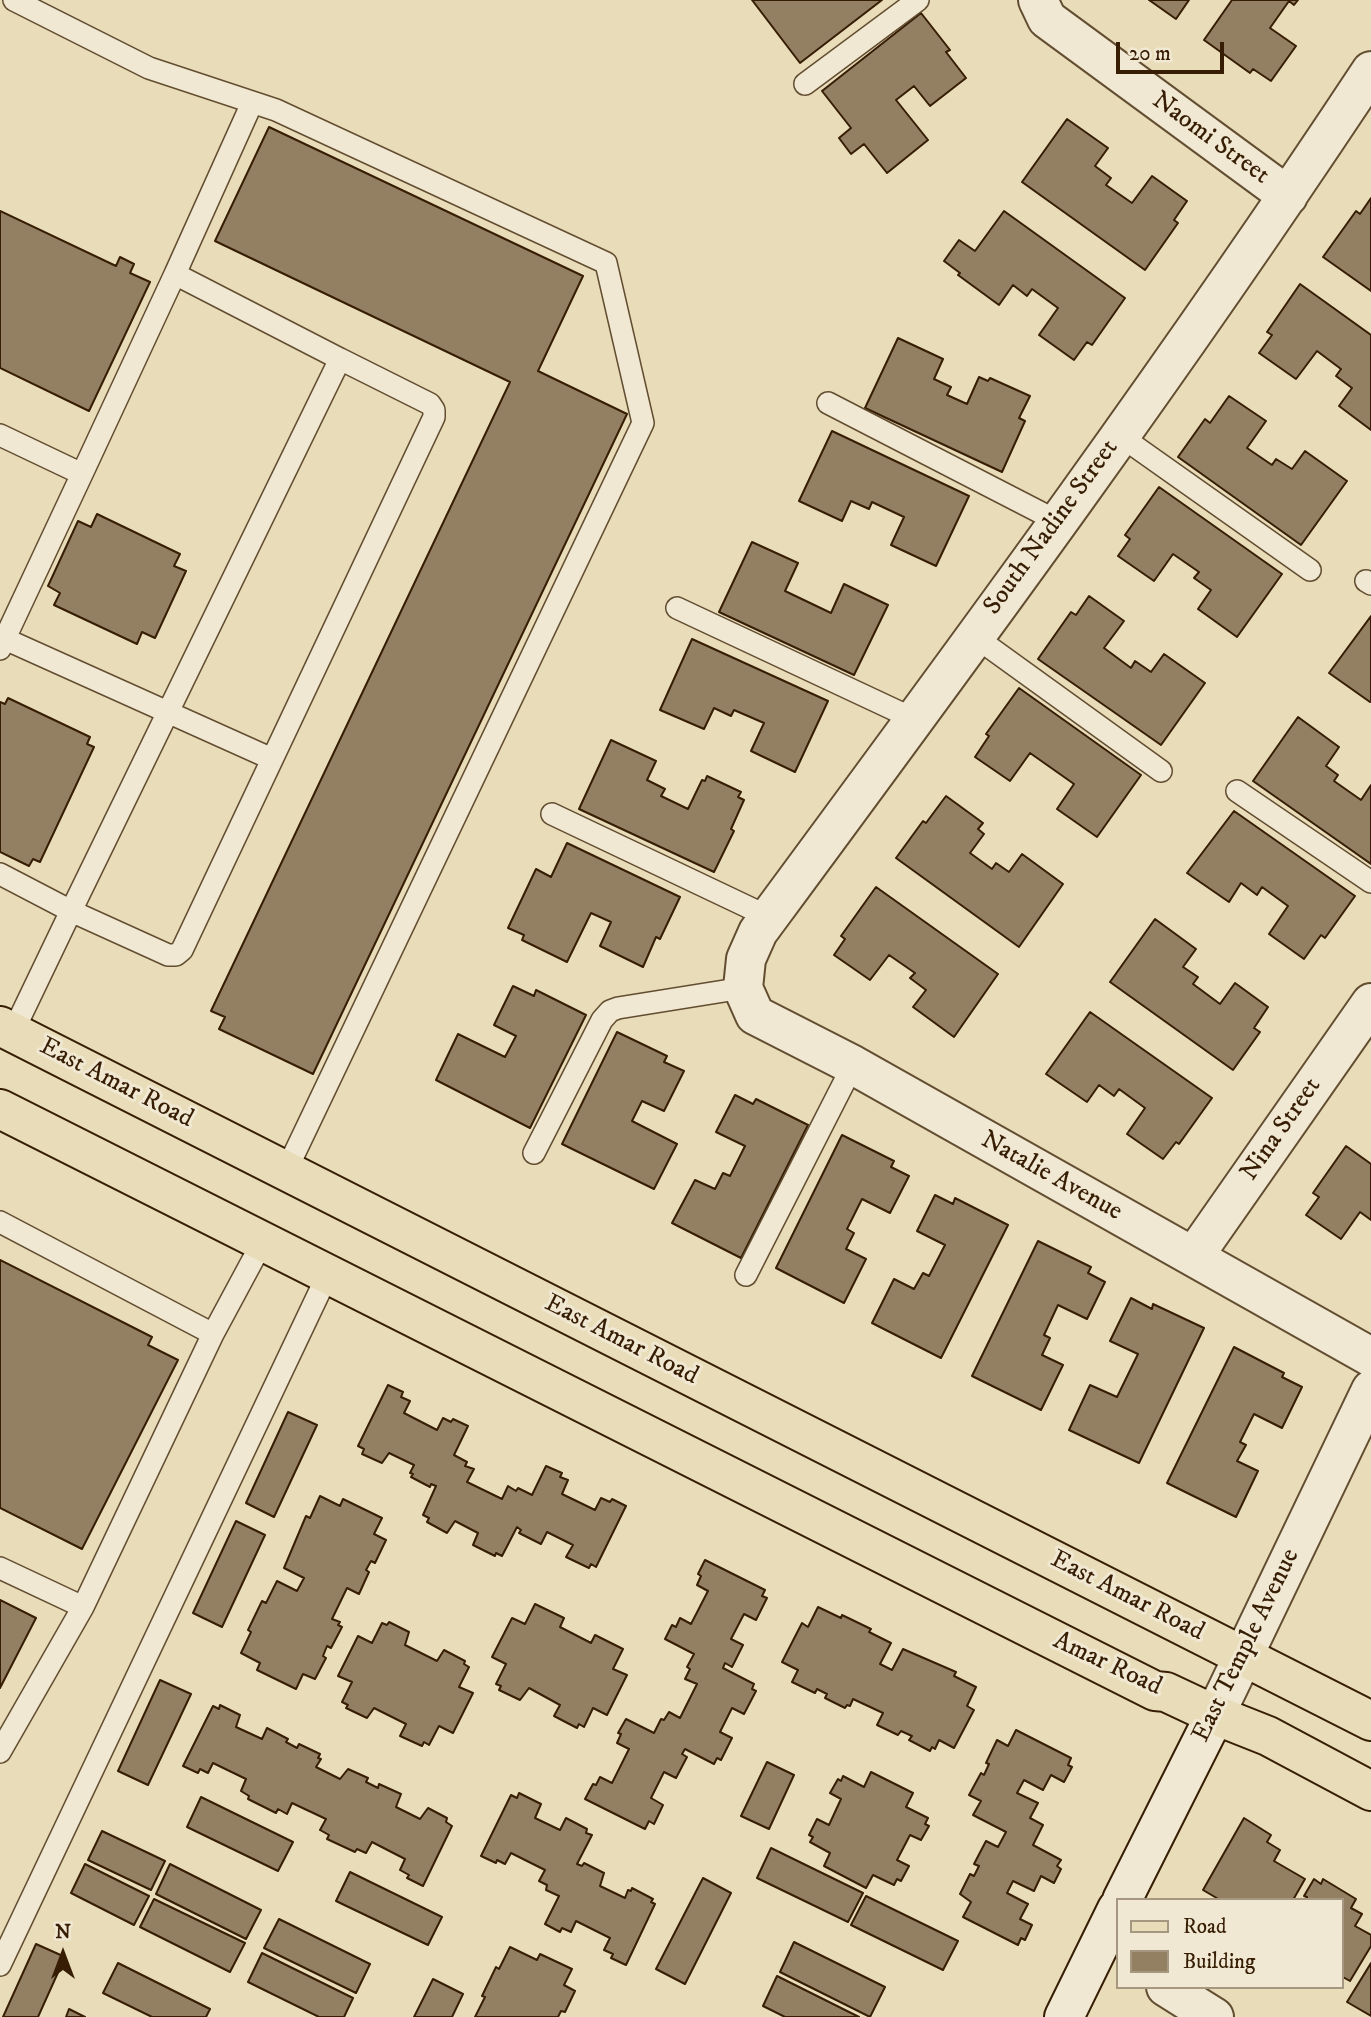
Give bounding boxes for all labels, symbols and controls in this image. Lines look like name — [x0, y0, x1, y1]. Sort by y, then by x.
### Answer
scale bar — [1119, 28, 1228, 72]
text: 20 m — [1129, 41, 1171, 67]
street label: Naomi Street — [1145, 86, 1275, 192]
street label: South Nadine Street — [978, 434, 1126, 622]
street label: East Amar Road — [34, 1032, 198, 1136]
street label: Nina Street — [1235, 1072, 1329, 1188]
street label: Natalie Avenue — [975, 1125, 1127, 1229]
street label: East Amar Road — [539, 1289, 703, 1393]
street label: East Temple Avenue — [1187, 1544, 1307, 1748]
street label: East Amar Road — [1045, 1545, 1209, 1649]
street label: Amar Road — [1048, 1626, 1166, 1704]
legend — [1116, 1898, 1343, 1989]
text: Road — [1183, 1914, 1227, 1940]
north arrow — [28, 1919, 98, 1989]
text: N — [55, 1921, 71, 1944]
text: Building — [1183, 1949, 1255, 1975]

